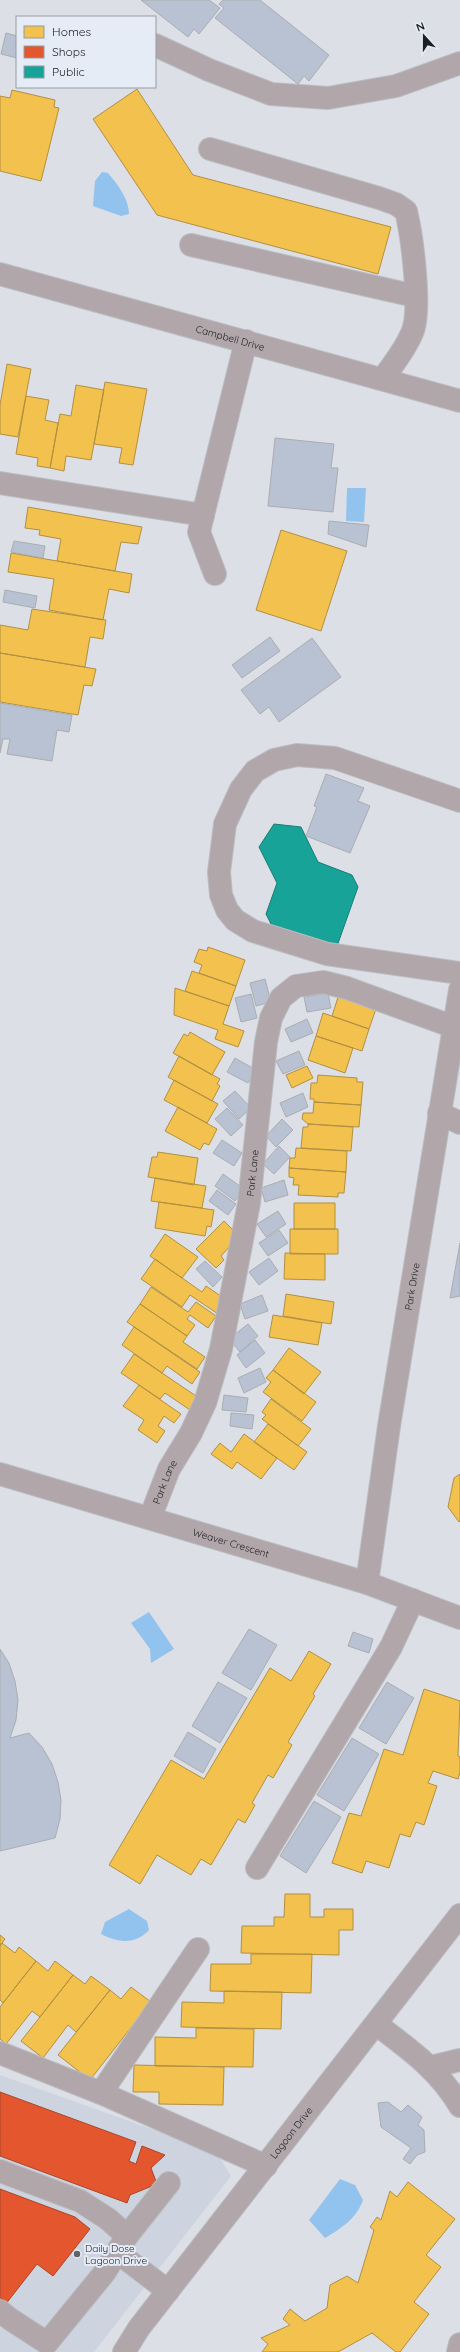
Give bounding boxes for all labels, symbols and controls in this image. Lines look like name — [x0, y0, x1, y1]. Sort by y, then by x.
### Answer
legend — [16, 16, 156, 88]
north arrow — [404, 16, 444, 56]
text: N — [414, 19, 427, 35]
text: Homes — [52, 24, 92, 39]
text: Shops — [52, 44, 86, 59]
text: Public — [52, 64, 85, 79]
street label: Campbell Drive — [194, 322, 267, 354]
street label: Park Lane — [244, 1149, 262, 1197]
street label: Park Drive — [402, 1261, 423, 1311]
street label: Park Lane — [150, 1457, 180, 1506]
street label: Weaver Crescent — [191, 1526, 271, 1561]
street label: Lagoon Drive — [267, 2104, 316, 2161]
place label: Daily Dose Lagoon Drive — [85, 2242, 147, 2267]
marker: Daily Dose Lagoon Drive — [72, 2249, 82, 2259]

